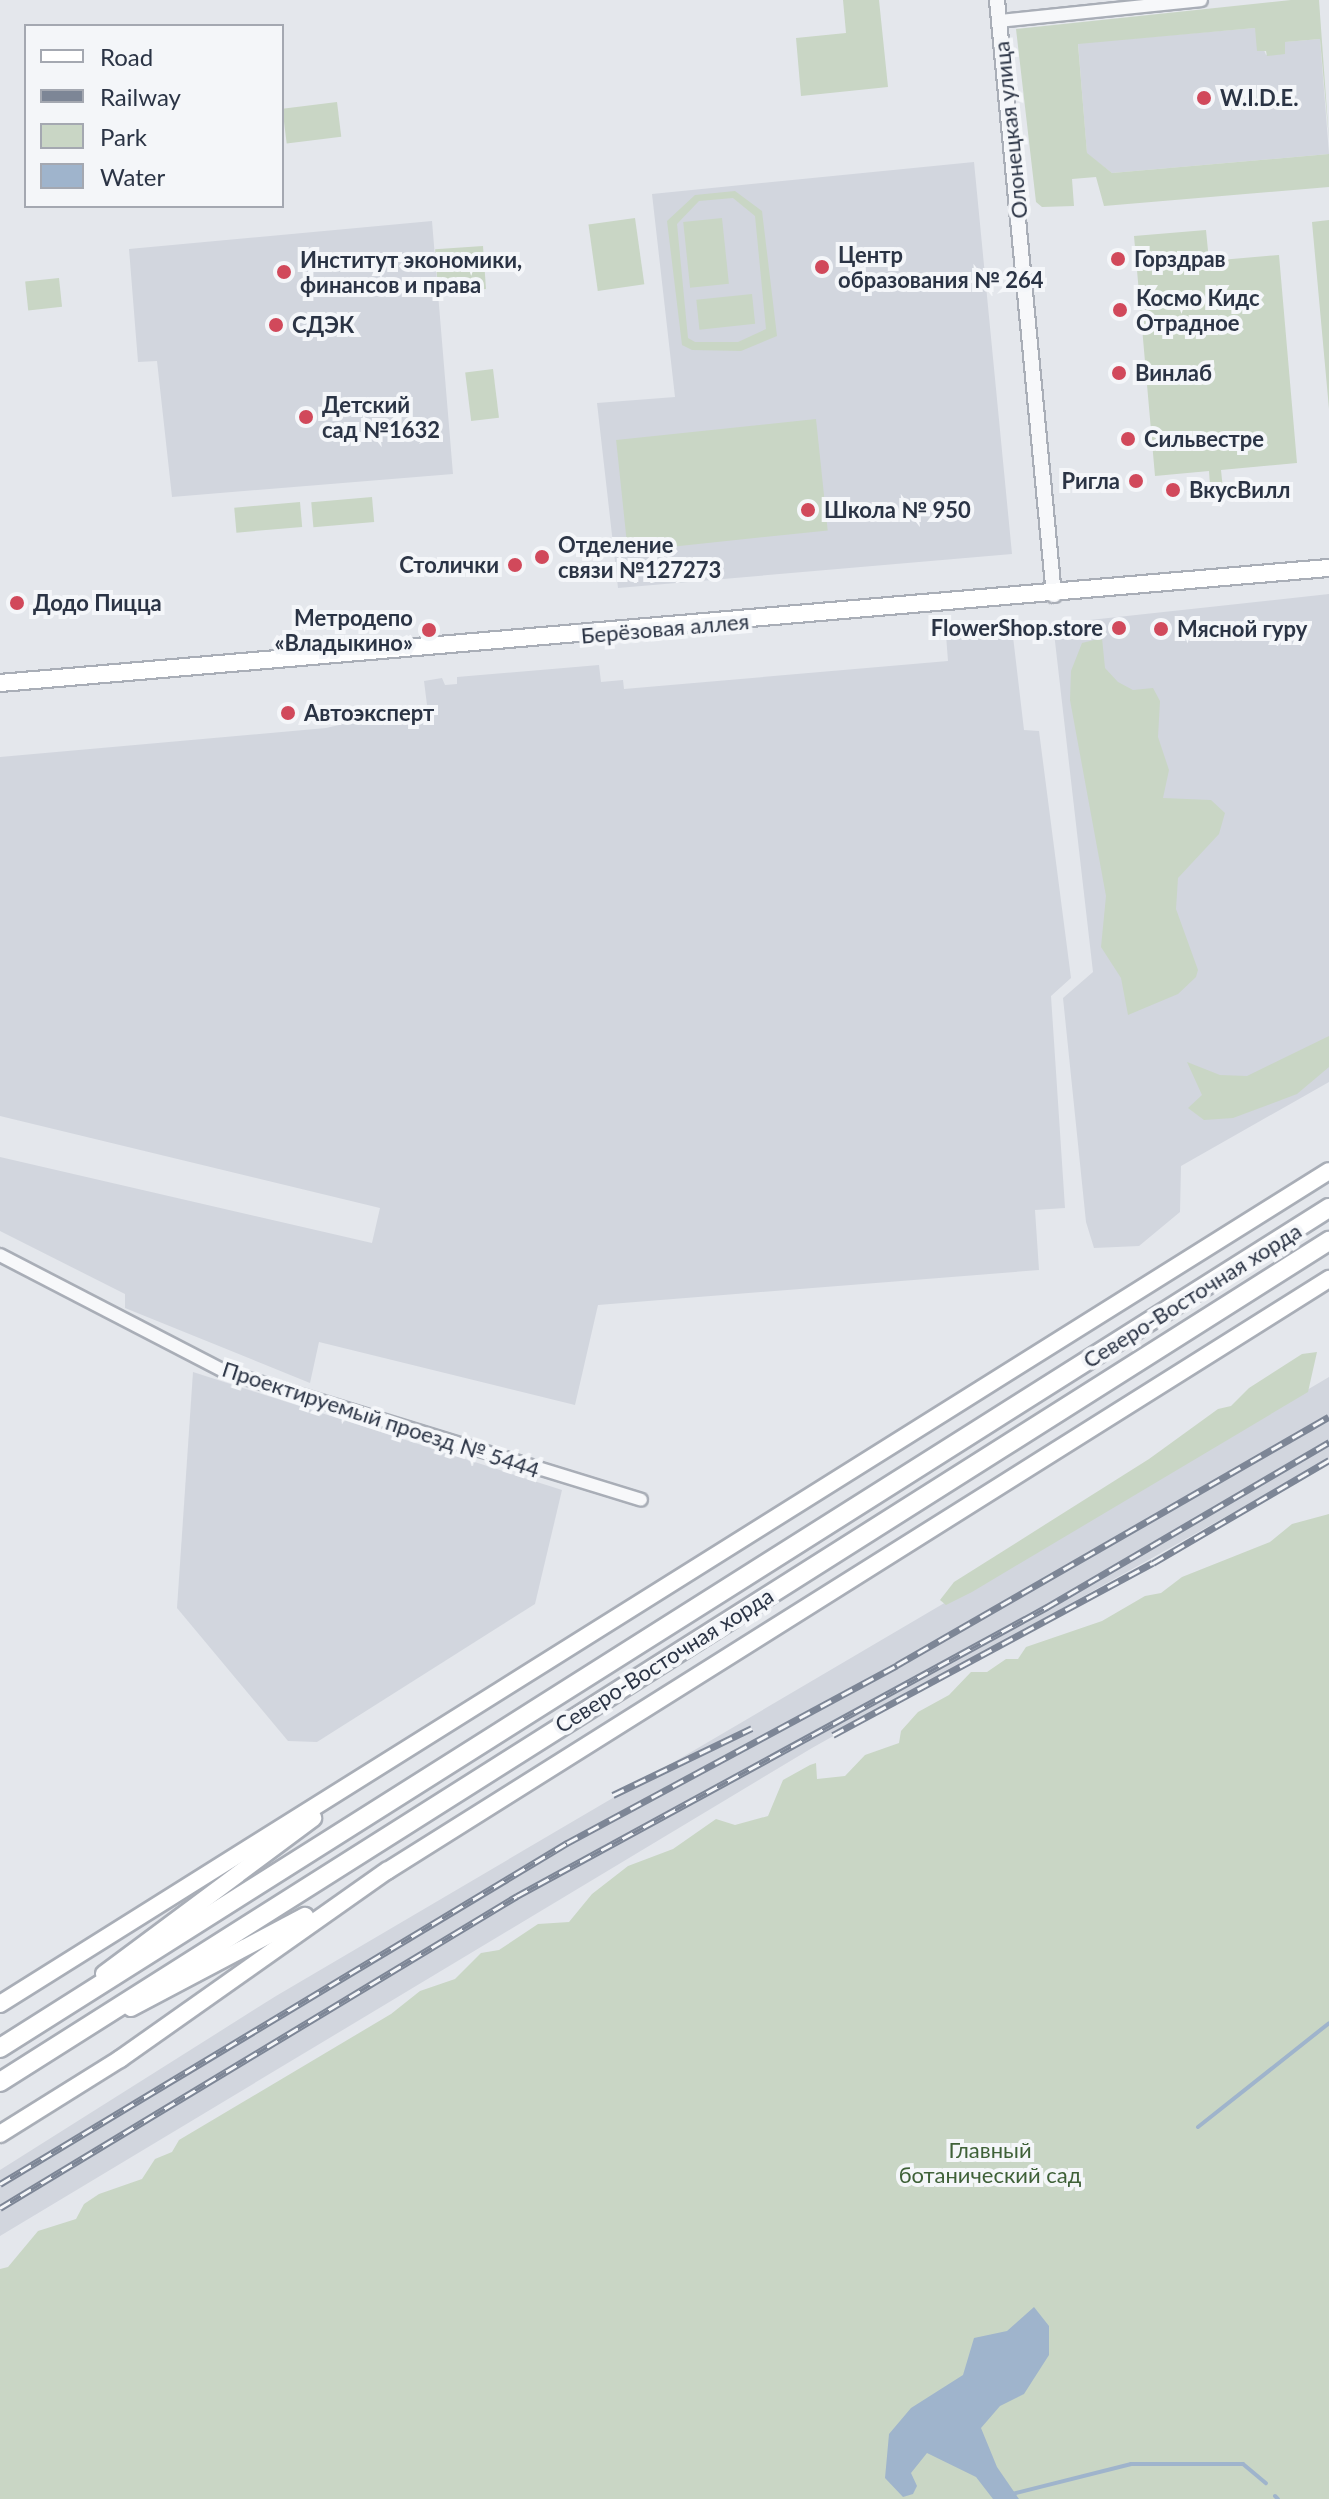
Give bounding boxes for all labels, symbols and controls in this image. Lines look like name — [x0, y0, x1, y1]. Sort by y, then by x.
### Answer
legend — [24, 24, 284, 208]
street label: Олонецкая улица — [988, 40, 1032, 220]
text: Road — [100, 42, 153, 71]
text: Railway — [100, 82, 181, 111]
place label: W.I.D.E. — [1220, 85, 1298, 111]
marker: W.I.D.E. — [1195, 89, 1213, 107]
text: Park — [100, 122, 147, 151]
text: Water — [100, 162, 165, 191]
place label: Центр образования № 264 — [838, 241, 1043, 292]
place label: Институт экономики, финансов и права — [300, 246, 522, 298]
place label: Горздрав — [1134, 246, 1226, 272]
marker: Горздрав — [1109, 250, 1127, 268]
marker: Центр образования № 264 — [813, 258, 831, 276]
marker: Институт экономики, финансов и права — [275, 263, 293, 281]
place label: Космо Кидс Отрадное — [1136, 284, 1260, 336]
marker: Космо Кидс Отрадное — [1111, 301, 1129, 319]
place label: СДЭК — [292, 312, 354, 338]
marker: СДЭК — [267, 316, 285, 334]
place label: Винлаб — [1135, 360, 1212, 386]
marker: Винлаб — [1110, 364, 1128, 382]
place label: Детский сад №1632 — [322, 391, 440, 442]
marker: Детский сад №1632 — [297, 408, 315, 426]
place label: Сильвестре — [1144, 426, 1264, 452]
marker: Сильвестре — [1119, 430, 1137, 448]
place label: Ригла — [1061, 468, 1120, 494]
marker: Ригла — [1127, 472, 1145, 490]
place label: ВкусВилл — [1189, 477, 1290, 503]
marker: ВкусВилл — [1164, 481, 1182, 499]
place label: Школа № 950 — [824, 497, 971, 523]
marker: Школа № 950 — [799, 501, 817, 519]
place label: Отделение связи №127273 — [558, 531, 721, 582]
marker: Отделение связи №127273 — [533, 548, 551, 566]
place label: Столички — [399, 552, 499, 578]
marker: Столички — [506, 556, 524, 574]
place label: Додо Пицца — [33, 590, 162, 616]
marker: Додо Пицца — [8, 594, 26, 612]
place label: Метродепо «Владыкино» — [274, 604, 413, 656]
street label: Берёзовая аллея — [580, 607, 750, 649]
place label: FlowerShop.store — [931, 615, 1103, 641]
place label: Мясной гуру — [1177, 616, 1307, 642]
marker: FlowerShop.store — [1110, 619, 1128, 637]
marker: Мясной гуру — [1152, 620, 1170, 638]
marker: Метродепо «Владыкино» — [420, 621, 438, 639]
place label: Автоэксперт — [304, 700, 434, 726]
marker: Автоэксперт — [279, 704, 297, 722]
street label: Северо-Восточная хорда — [1078, 1217, 1306, 1373]
street label: Проектируемый проезд № 5444 — [219, 1355, 543, 1483]
street label: Северо-Восточная хорда — [550, 1582, 778, 1738]
park label: Главный ботанический сад — [899, 2136, 1081, 2188]

